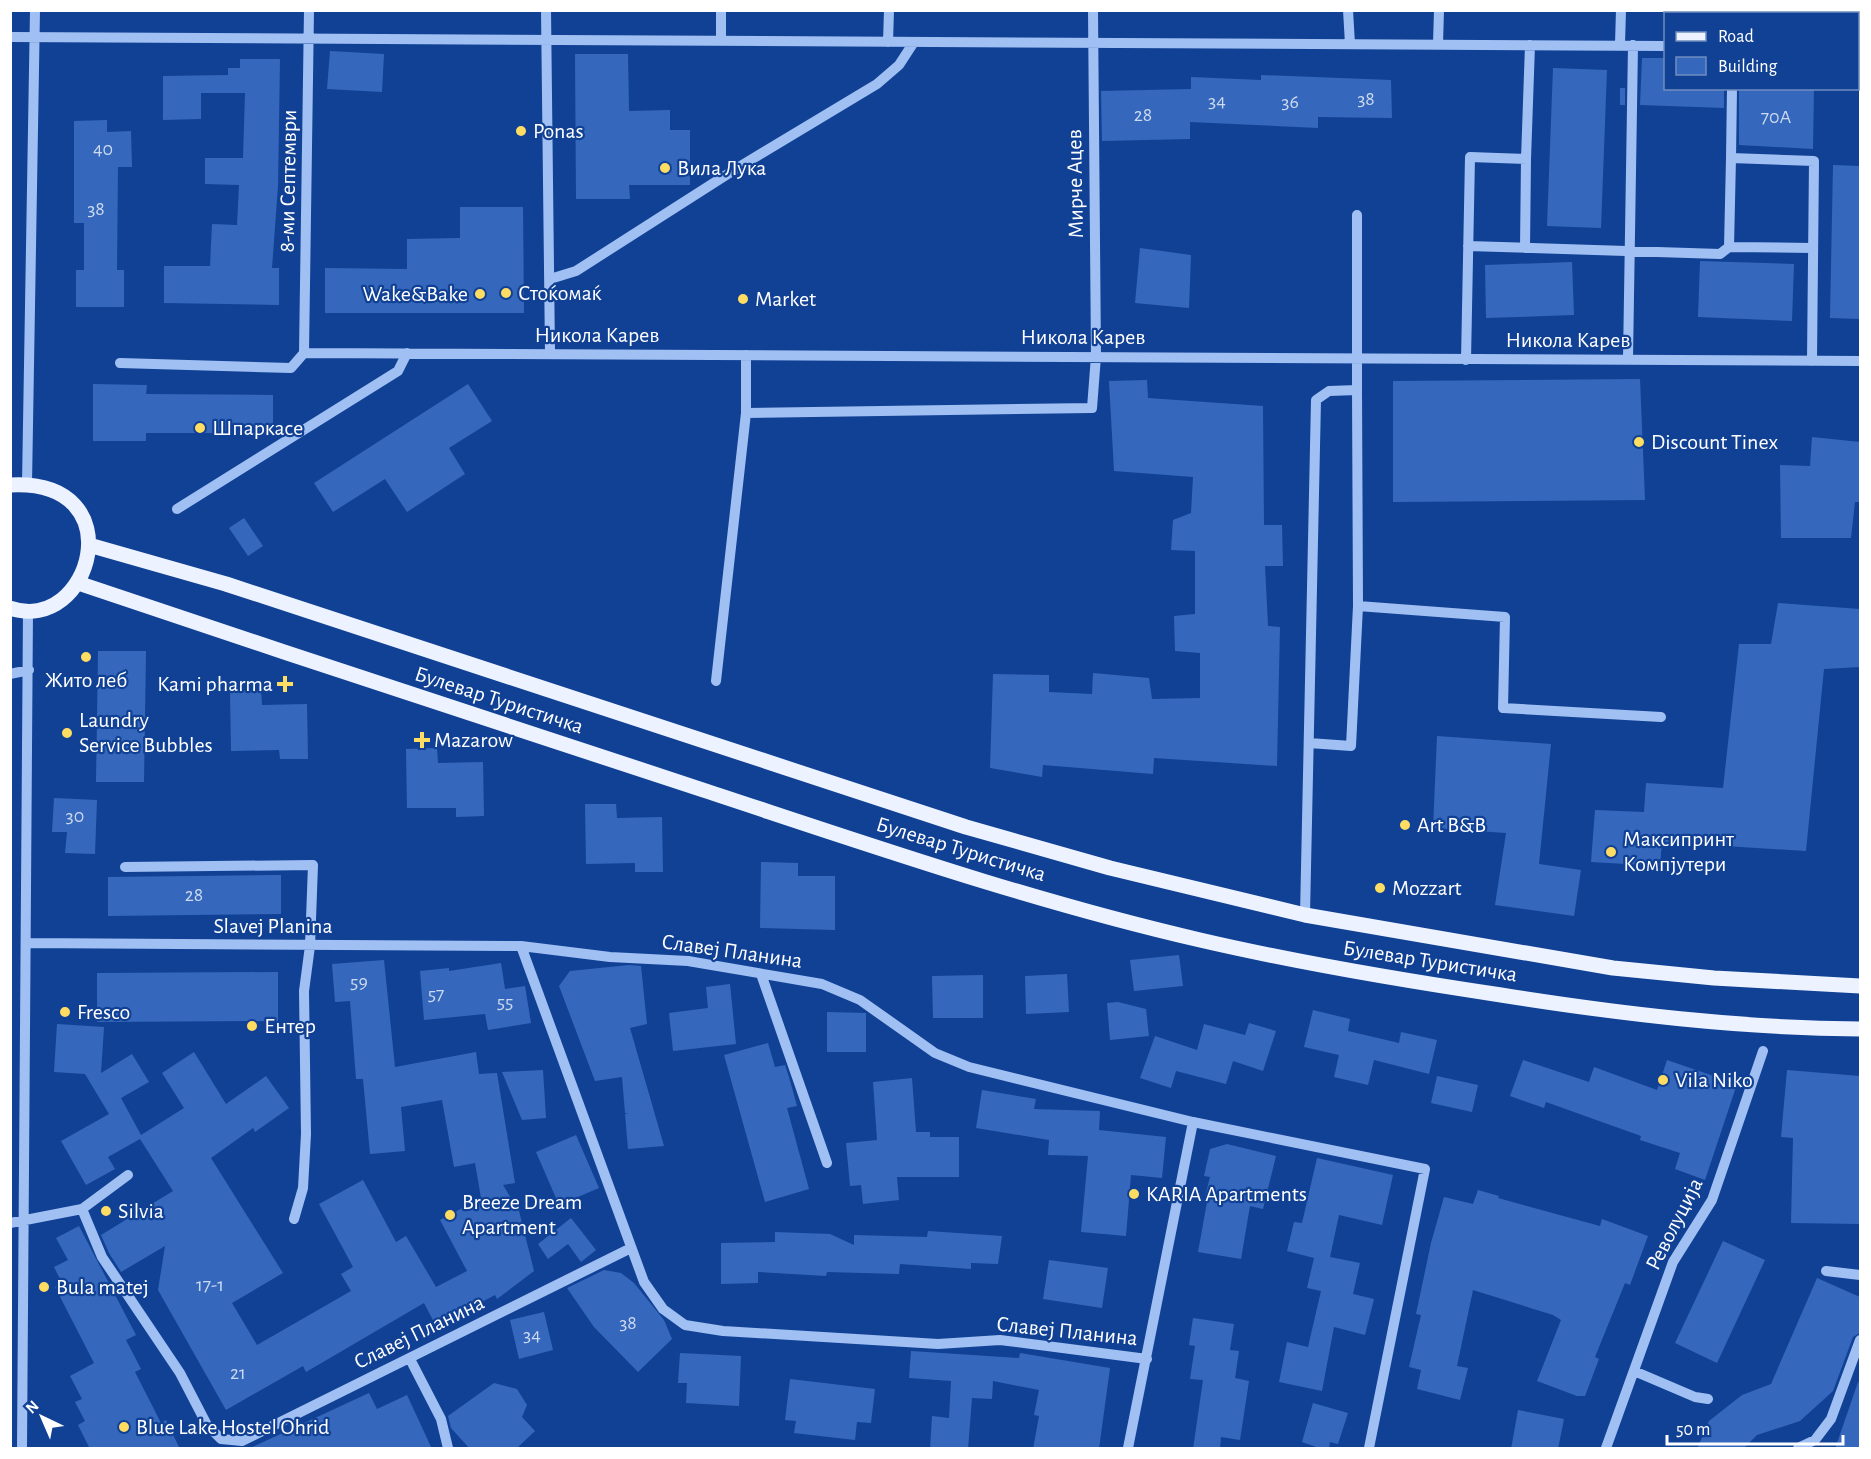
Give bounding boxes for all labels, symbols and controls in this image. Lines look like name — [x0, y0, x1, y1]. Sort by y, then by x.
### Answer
legend — [1664, 12, 1859, 90]
text: Road — [1718, 28, 1754, 46]
text: Building — [1718, 58, 1778, 76]
house number: 38 — [1357, 89, 1375, 109]
house number: 34 — [1208, 91, 1226, 111]
house number: 36 — [1281, 92, 1299, 112]
house number: 28 — [1134, 105, 1152, 125]
house number: 70А — [1761, 107, 1792, 127]
street label: 8-ми Септември — [276, 109, 300, 253]
place label: Ponas — [533, 120, 584, 142]
marker: Ponas — [514, 124, 528, 138]
street label: Мирче Ацев — [1063, 129, 1087, 239]
house number: 40 — [93, 139, 113, 159]
place label: Вила Лука — [677, 157, 766, 179]
marker: Вила Лука — [658, 161, 672, 175]
house number: 38 — [87, 199, 105, 219]
place label: Стоќомаќ — [518, 282, 602, 304]
place label: Wake&Bake — [362, 283, 468, 305]
marker: Стоќомаќ — [499, 286, 513, 300]
marker: Wake&Bake — [473, 287, 487, 301]
place label: Market — [755, 288, 816, 310]
marker: Market — [736, 292, 750, 306]
street label: Никола Карев — [534, 324, 660, 346]
street label: Никола Карев — [1020, 326, 1146, 348]
street label: Никола Карев — [1505, 329, 1631, 351]
place label: Шпаркасе — [212, 417, 303, 439]
marker: Шпаркасе — [193, 421, 207, 435]
place label: Discount Tinex — [1651, 431, 1779, 453]
marker: Discount Tinex — [1632, 435, 1646, 449]
marker: Жито леб — [79, 650, 93, 664]
street label: Булевар Туристичка — [412, 662, 586, 738]
place label: Жито леб — [45, 669, 127, 691]
place label: Kami pharma — [157, 673, 273, 695]
marker: Kami pharma — [278, 677, 292, 691]
place label: Laundry Service Bubbles — [79, 709, 213, 756]
marker: Laundry Service Bubbles — [60, 726, 74, 740]
place label: Mazarow — [434, 729, 513, 751]
marker: Mazarow — [415, 733, 429, 747]
house number: 30 — [66, 806, 84, 826]
street label: Булевар Туристичка — [874, 813, 1048, 885]
place label: Art B&B — [1417, 814, 1486, 836]
marker: Art B&B — [1398, 818, 1412, 832]
place label: Максипринт Компјутери — [1623, 828, 1735, 875]
marker: Максипринт Компјутери — [1604, 845, 1618, 859]
place label: Mozzart — [1392, 877, 1462, 899]
marker: Mozzart — [1373, 881, 1387, 895]
house number: 28 — [185, 885, 203, 905]
street label: Slavej Planina — [213, 915, 333, 937]
street label: Славеј Планина — [660, 930, 804, 972]
street label: Булевар Туристичка — [1341, 936, 1519, 986]
house number: 59 — [350, 972, 368, 992]
house number: 57 — [428, 984, 444, 1004]
house number: 55 — [497, 992, 513, 1012]
place label: Fresco — [77, 1001, 130, 1023]
marker: Fresco — [58, 1005, 72, 1019]
place label: Ентер — [264, 1015, 316, 1037]
marker: Ентер — [245, 1019, 259, 1033]
place label: Vila Niko — [1675, 1069, 1753, 1091]
marker: Vila Niko — [1656, 1073, 1670, 1087]
street label: Револуција — [1641, 1174, 1707, 1274]
place label: KARIA Apartments — [1146, 1183, 1307, 1205]
marker: KARIA Apartments — [1127, 1187, 1141, 1201]
place label: Breeze Dream Apartment — [462, 1191, 582, 1238]
place label: Silvia — [118, 1200, 164, 1222]
marker: Silvia — [99, 1204, 113, 1218]
marker: Breeze Dream Apartment — [443, 1208, 457, 1222]
house number: 17-1 — [196, 1275, 224, 1295]
place label: Bula matej — [56, 1276, 149, 1298]
marker: Bula matej — [37, 1280, 51, 1294]
street label: Славеј Планина — [350, 1291, 488, 1373]
house number: 38 — [619, 1313, 637, 1333]
street label: Славеј Планина — [995, 1313, 1139, 1349]
house number: 34 — [523, 1325, 541, 1345]
house number: 21 — [230, 1363, 246, 1383]
north arrow — [12, 1387, 72, 1447]
text: N — [23, 1397, 42, 1417]
scale bar — [1667, 1408, 1842, 1446]
place label: Blue Lake Hostel Ohrid — [136, 1416, 329, 1438]
marker: Blue Lake Hostel Ohrid — [117, 1420, 131, 1434]
text: 50 m — [1676, 1421, 1710, 1439]

